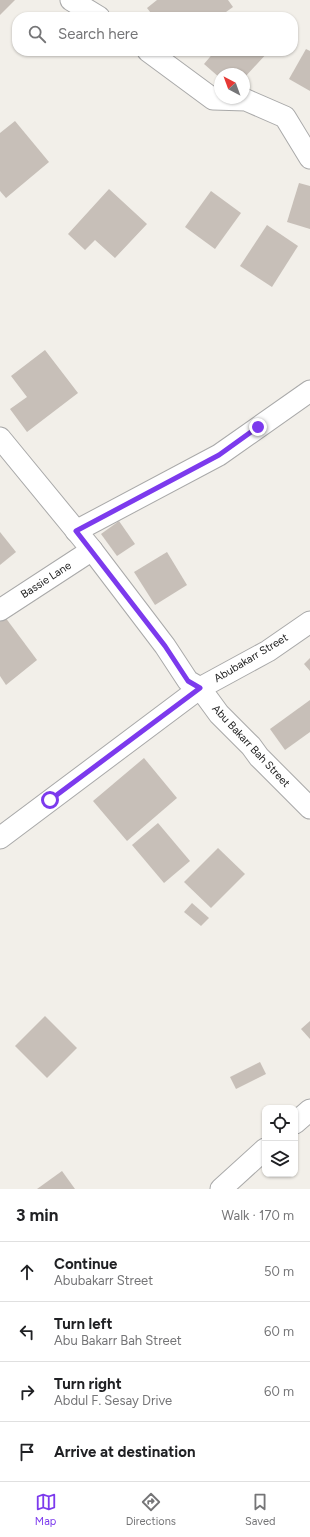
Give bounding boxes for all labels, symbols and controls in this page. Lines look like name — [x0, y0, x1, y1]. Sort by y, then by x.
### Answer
search box — [12, 12, 298, 56]
icon: search — [26, 23, 48, 45]
text: Search here — [58, 25, 138, 43]
north arrow — [214, 68, 250, 104]
route end — [249, 418, 267, 436]
street label: Bassie Lane — [18, 559, 74, 601]
street label: Abubakarr Street — [212, 631, 290, 685]
street label: Abu Bakarr Bah Street — [209, 702, 293, 790]
route start — [41, 791, 59, 809]
map controls — [262, 1105, 298, 1177]
button: locate — [262, 1105, 298, 1141]
button: layers — [262, 1141, 298, 1177]
text: 3 min — [16, 1205, 58, 1225]
text: Walk · 170 m — [222, 1208, 294, 1223]
text: Continue — [54, 1255, 117, 1273]
icon: ahead — [16, 1261, 38, 1283]
text: 50 m — [264, 1264, 294, 1279]
text: Abubakarr Street — [54, 1273, 153, 1288]
text: Turn left — [54, 1315, 112, 1333]
icon: left — [16, 1321, 38, 1343]
text: 60 m — [264, 1324, 294, 1339]
text: Abu Bakarr Bah Street — [54, 1333, 182, 1348]
text: Turn right — [54, 1375, 122, 1393]
icon: right — [16, 1381, 38, 1403]
text: 60 m — [264, 1384, 294, 1399]
text: Abdul F. Sesay Drive — [54, 1393, 172, 1408]
icon: arrive — [16, 1441, 38, 1463]
text: Arrive at destination — [54, 1443, 195, 1461]
tab: Map — [35, 1491, 57, 1528]
tab: Directions — [126, 1491, 176, 1528]
tab: Saved — [245, 1491, 275, 1528]

